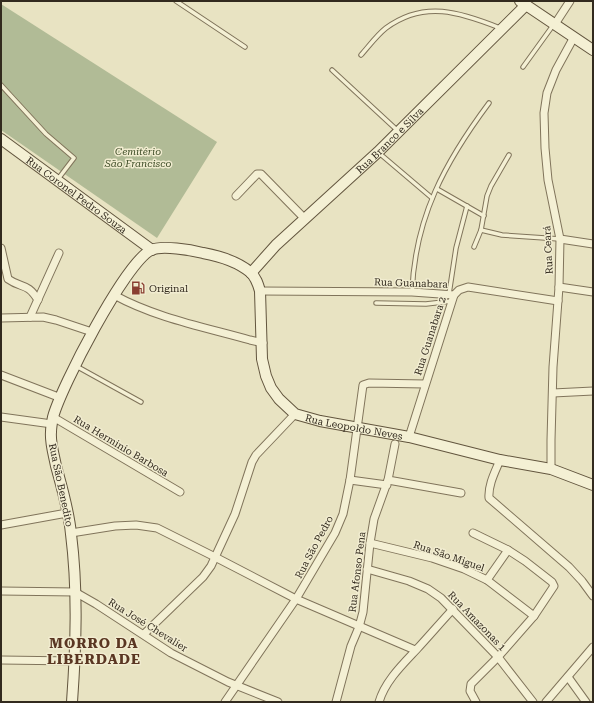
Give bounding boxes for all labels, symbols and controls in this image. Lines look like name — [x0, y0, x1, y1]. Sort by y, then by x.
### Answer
street label: Rua Branco e Silva — [353, 105, 426, 175]
park label: Cemitério São Francisco — [104, 146, 171, 169]
street label: Rua Coronel Pedro Souza — [24, 154, 130, 235]
street label: Rua Ceará — [541, 225, 555, 274]
street label: Rua Guanabara — [374, 276, 449, 290]
fuel station icon: Original — [130, 280, 146, 296]
place label: Original — [149, 283, 188, 294]
street label: Rua Guanabara 2 — [412, 295, 448, 377]
street label: Rua Leopoldo Neves — [304, 412, 404, 441]
street label: Rua Herminio Barbosa — [72, 413, 171, 479]
street label: Rua São Benedito — [47, 442, 75, 528]
street label: Rua São Pedro — [293, 514, 335, 580]
street label: Rua Afonso Pena — [347, 530, 367, 613]
street label: Rua São Miguel — [412, 539, 486, 573]
street label: Rua Amazonas 1 — [446, 589, 508, 653]
street label: Rua José Chevalier — [106, 596, 190, 654]
district label: MORRO DA LIBERDADE — [47, 635, 141, 667]

